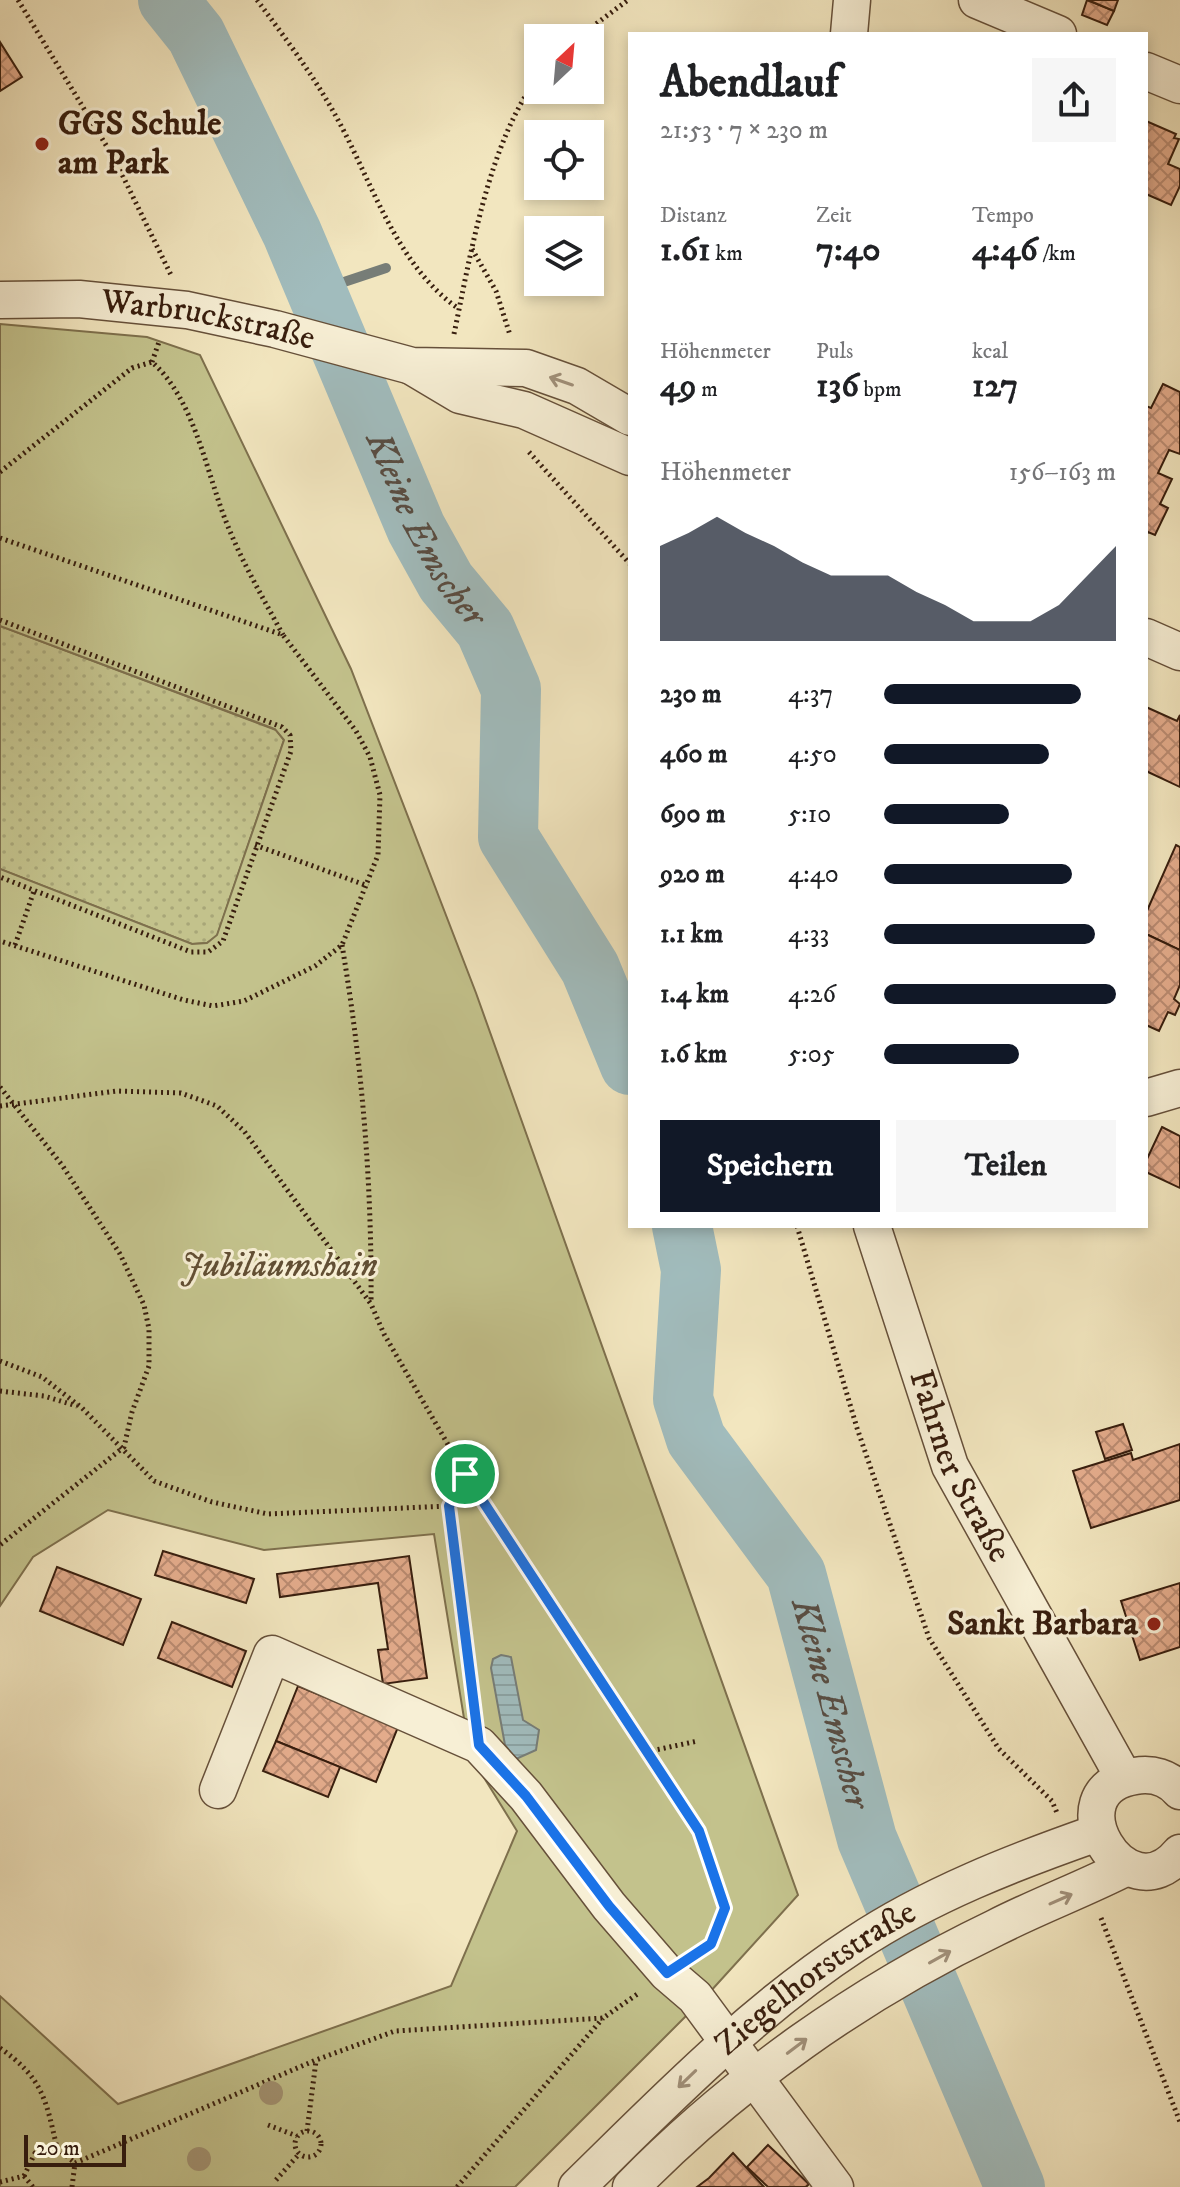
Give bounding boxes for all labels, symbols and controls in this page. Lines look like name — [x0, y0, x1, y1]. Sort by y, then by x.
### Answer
north arrow — [524, 24, 604, 104]
map controls — [524, 24, 604, 296]
text: Abendlauf — [660, 56, 839, 111]
button: share — [1032, 58, 1116, 142]
place label: GGS Schule am Park — [58, 103, 221, 184]
text: 21:53 · 7 × 230 m — [660, 114, 828, 147]
button: locate — [524, 120, 604, 200]
marker: GGS Schule am Park — [33, 135, 51, 153]
text: Distanz — [660, 202, 727, 229]
text: Zeit — [816, 202, 852, 229]
text: Tempo — [972, 202, 1034, 229]
button: layers — [524, 216, 604, 296]
text: 1.61 — [660, 229, 711, 271]
text: 7:40 — [816, 229, 881, 271]
text: 4:46 — [972, 229, 1038, 271]
text: km — [711, 240, 743, 267]
text: /km — [1038, 240, 1076, 267]
street label: Warbruckstraße — [98, 280, 320, 360]
text: Höhenmeter — [660, 338, 771, 365]
text: Puls — [816, 338, 853, 365]
text: kcal — [972, 338, 1008, 365]
text: 49 — [660, 365, 697, 407]
text: 136 — [816, 365, 859, 407]
text: 127 — [972, 365, 1018, 407]
one-way arrow — [549, 372, 574, 387]
text: m — [697, 376, 718, 403]
text: bpm — [859, 376, 901, 403]
water label: Kleine Emscher — [355, 423, 498, 638]
text: Höhenmeter — [660, 456, 791, 489]
text: 156–163 m — [1009, 456, 1116, 489]
text: 230 m — [660, 678, 722, 711]
text: 4:37 — [788, 678, 833, 711]
text: 460 m — [660, 738, 728, 771]
text: 4:50 — [788, 738, 837, 771]
text: 690 m — [660, 798, 726, 831]
text: 5:10 — [788, 798, 831, 831]
text: 920 m — [660, 858, 725, 891]
text: 4:40 — [788, 858, 839, 891]
text: 1.1 km — [660, 918, 723, 951]
text: 4:33 — [788, 918, 829, 951]
text: 1.4 km — [660, 978, 729, 1011]
text: 4:26 — [788, 978, 836, 1011]
text: 1.6 km — [660, 1038, 727, 1071]
text: 5:05 — [788, 1038, 835, 1071]
button: Speichern — [660, 1120, 880, 1212]
button: Teilen — [896, 1120, 1116, 1212]
park label: Jubiläumshain — [181, 1245, 377, 1287]
street label: Fahrner Straße — [899, 1365, 1021, 1570]
pin — [431, 1440, 499, 1508]
icon: arrive — [443, 1452, 487, 1496]
water label: Kleine Emscher — [781, 1591, 881, 1816]
place label: Sankt Barbara — [947, 1603, 1139, 1645]
marker: Sankt Barbara — [1145, 1615, 1163, 1633]
one-way arrow — [1048, 1890, 1073, 1905]
street label: Ziegelhorststraße — [706, 1891, 923, 2065]
one-way arrow — [928, 1949, 951, 1965]
one-way arrow — [786, 2038, 807, 2055]
one-way arrow — [677, 2070, 697, 2089]
scale bar — [24, 2131, 126, 2167]
text: 20 m — [36, 2135, 80, 2162]

